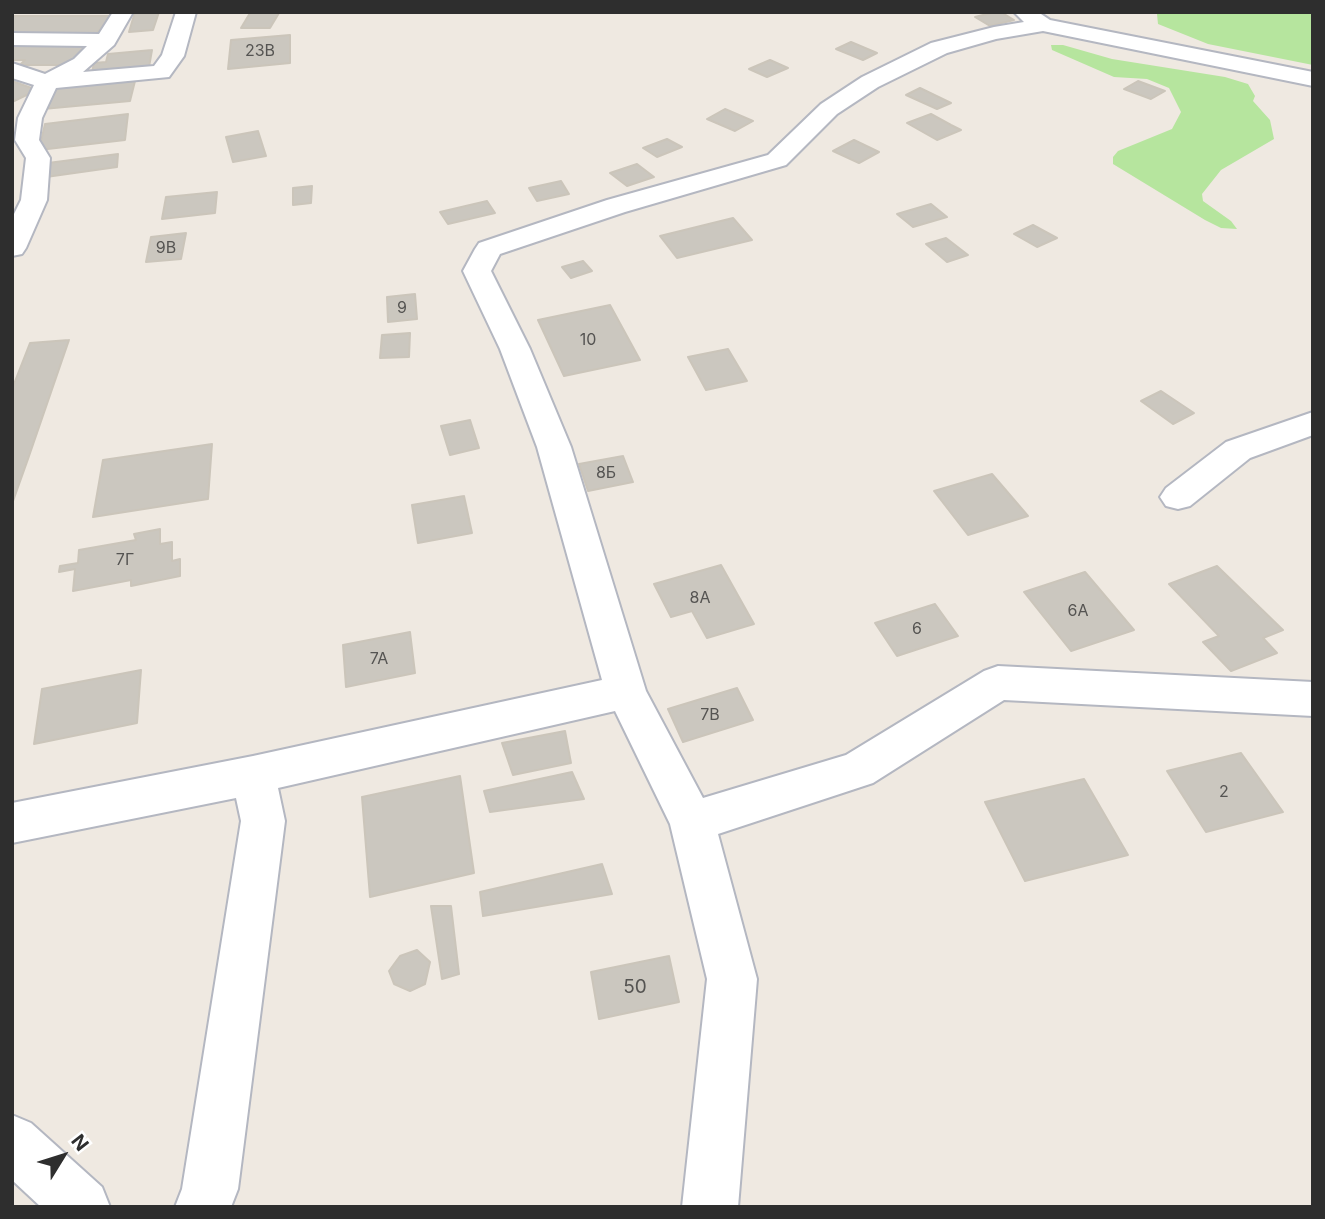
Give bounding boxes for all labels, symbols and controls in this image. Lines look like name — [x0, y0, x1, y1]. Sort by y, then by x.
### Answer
house number: 23В — [245, 41, 275, 61]
house number: 9В — [156, 238, 176, 258]
house number: 9 — [397, 298, 407, 318]
house number: 10 — [580, 330, 596, 350]
house number: 8Б — [596, 463, 616, 483]
house number: 7Г — [116, 550, 134, 570]
house number: 8А — [690, 588, 710, 608]
house number: 6А — [1068, 601, 1088, 621]
house number: 6 — [912, 619, 922, 639]
house number: 7А — [370, 649, 388, 669]
house number: 7В — [700, 705, 720, 725]
house number: 2 — [1219, 782, 1229, 802]
house number: 50 — [623, 976, 647, 998]
north arrow — [28, 1121, 98, 1191]
text: N — [66, 1130, 93, 1156]

